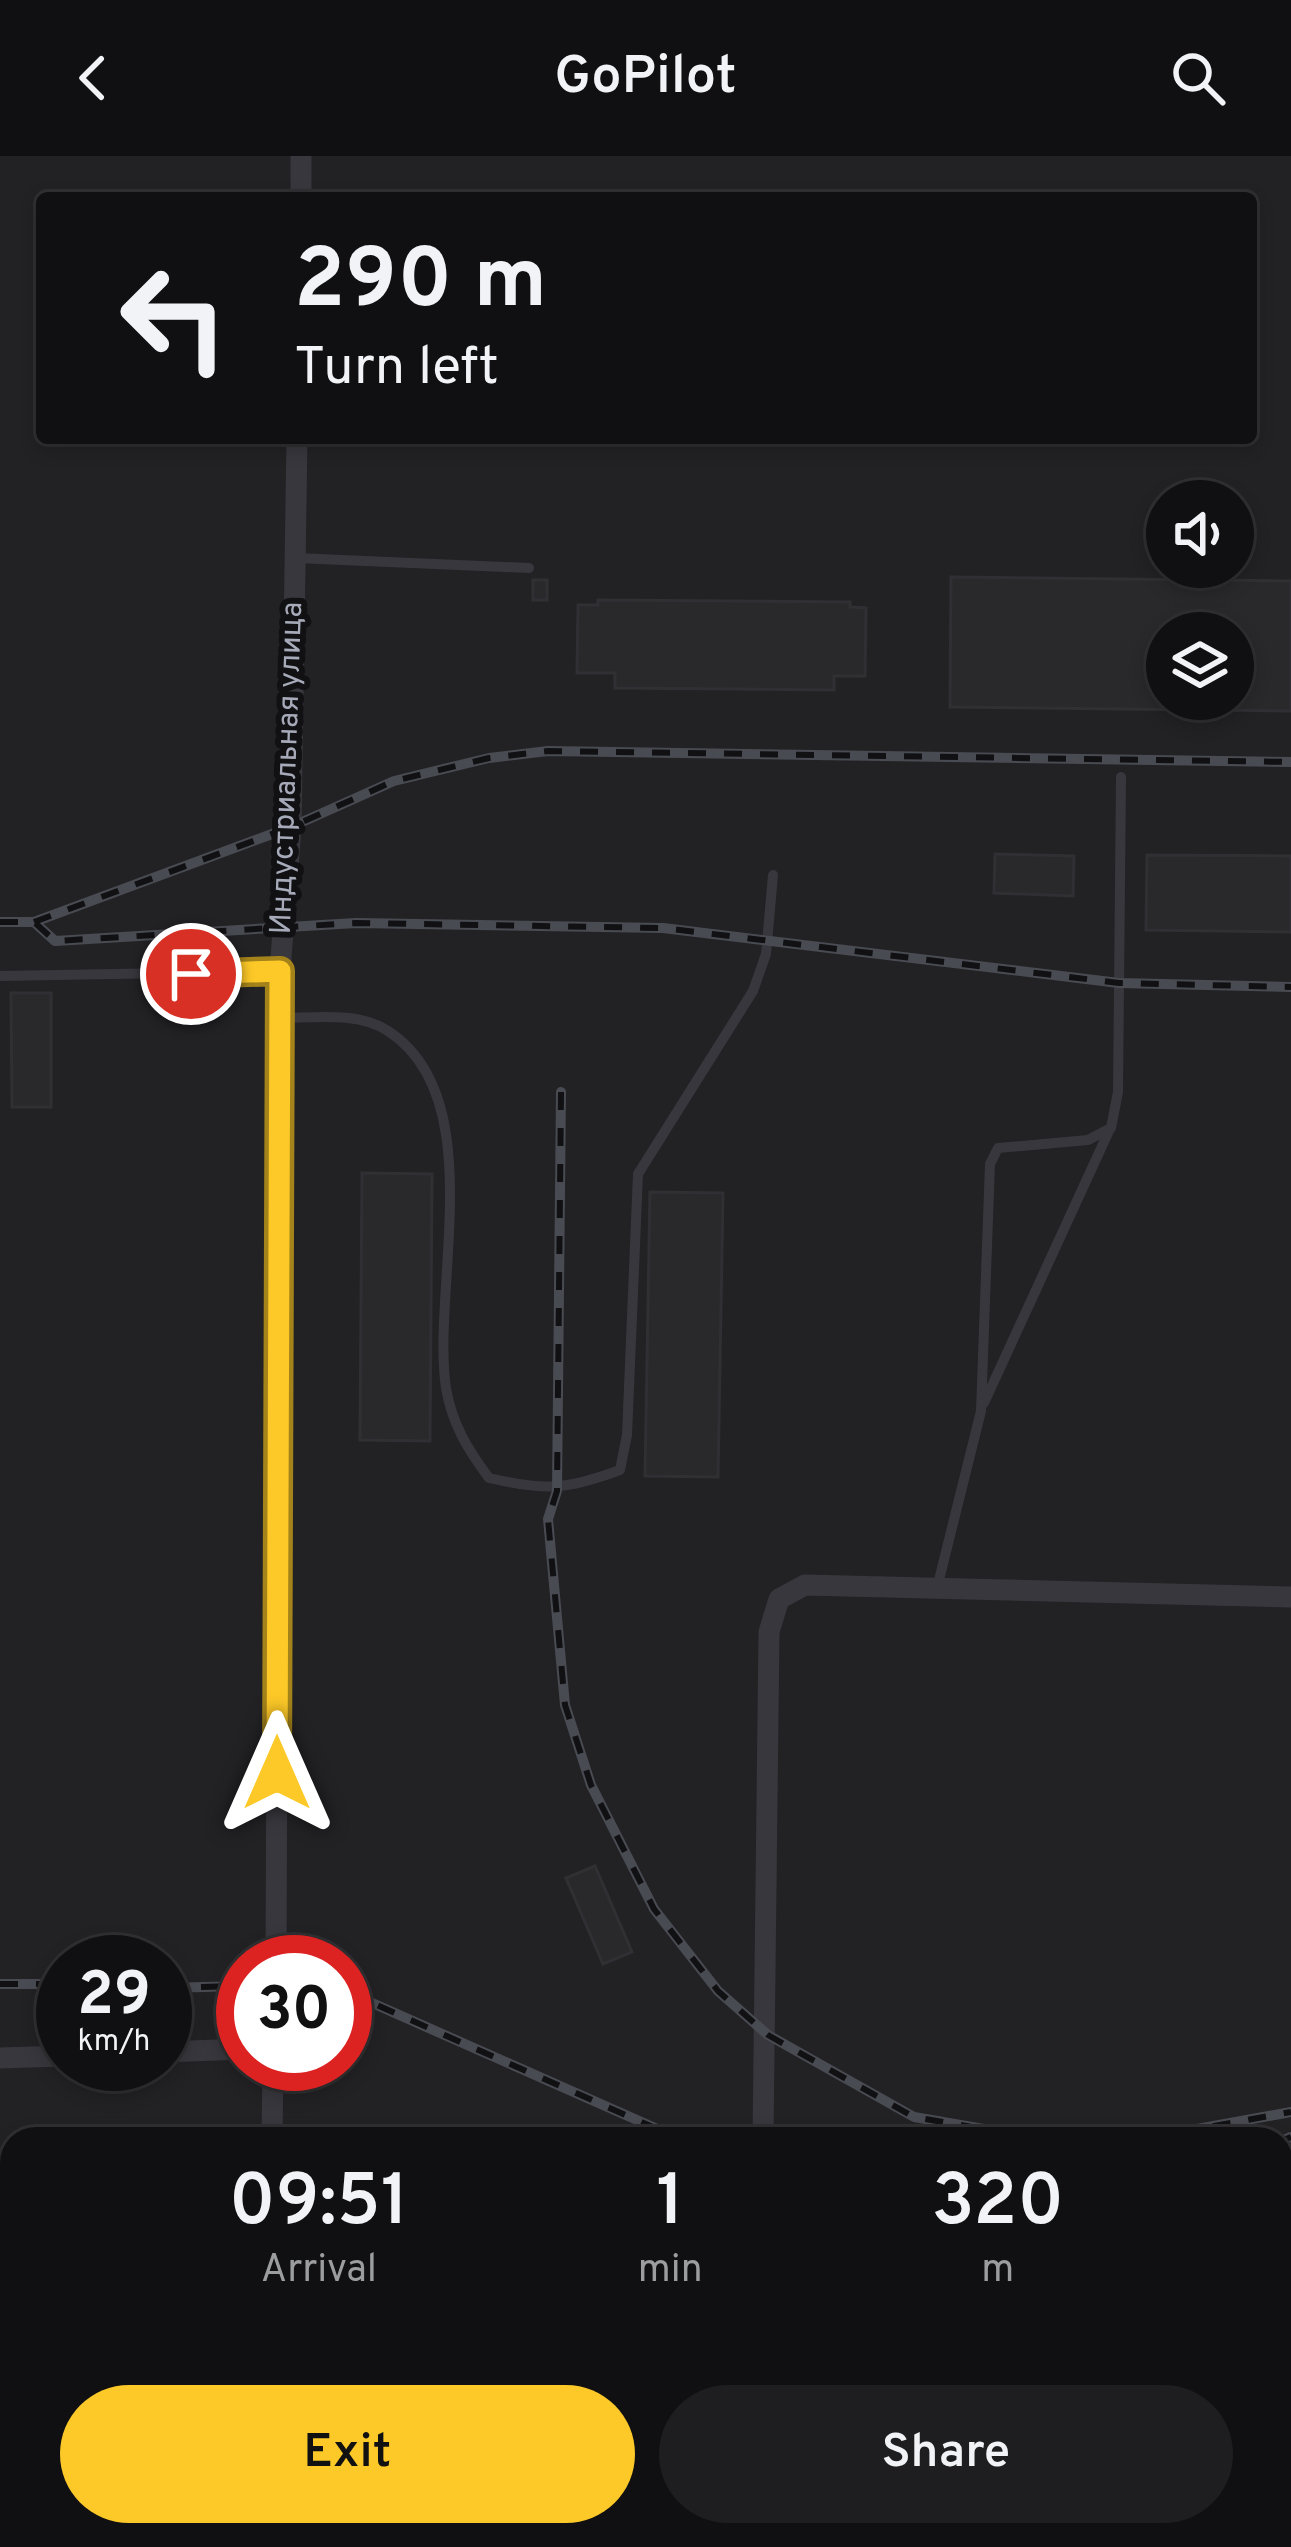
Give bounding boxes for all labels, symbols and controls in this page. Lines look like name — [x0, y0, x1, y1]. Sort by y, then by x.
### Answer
text: GoPilot — [554, 44, 737, 113]
icon: back — [60, 45, 126, 111]
icon: search — [1165, 45, 1231, 111]
text: 290 m — [294, 231, 547, 337]
icon: left — [96, 240, 252, 396]
text: Turn left — [294, 335, 499, 404]
map controls — [1146, 480, 1254, 720]
button: sound — [1146, 480, 1254, 588]
street label: Индустриальная улица — [264, 601, 312, 935]
button: layers — [1146, 612, 1254, 720]
pin — [140, 923, 242, 1025]
icon: arrive — [158, 941, 224, 1007]
position arrow — [214, 1710, 340, 1836]
speed limit sign: 30 — [216, 1935, 372, 2091]
text: 29 — [77, 1960, 151, 2036]
text: km/h — [78, 2024, 150, 2061]
text: 09:51 — [229, 2159, 409, 2251]
text: 1 — [656, 2159, 684, 2251]
text: 320 — [931, 2159, 1064, 2251]
text: Arrival — [261, 2247, 377, 2296]
text: min — [638, 2247, 703, 2296]
text: m — [981, 2247, 1014, 2296]
button: Exit — [60, 2385, 635, 2523]
button: Share — [659, 2385, 1233, 2523]

